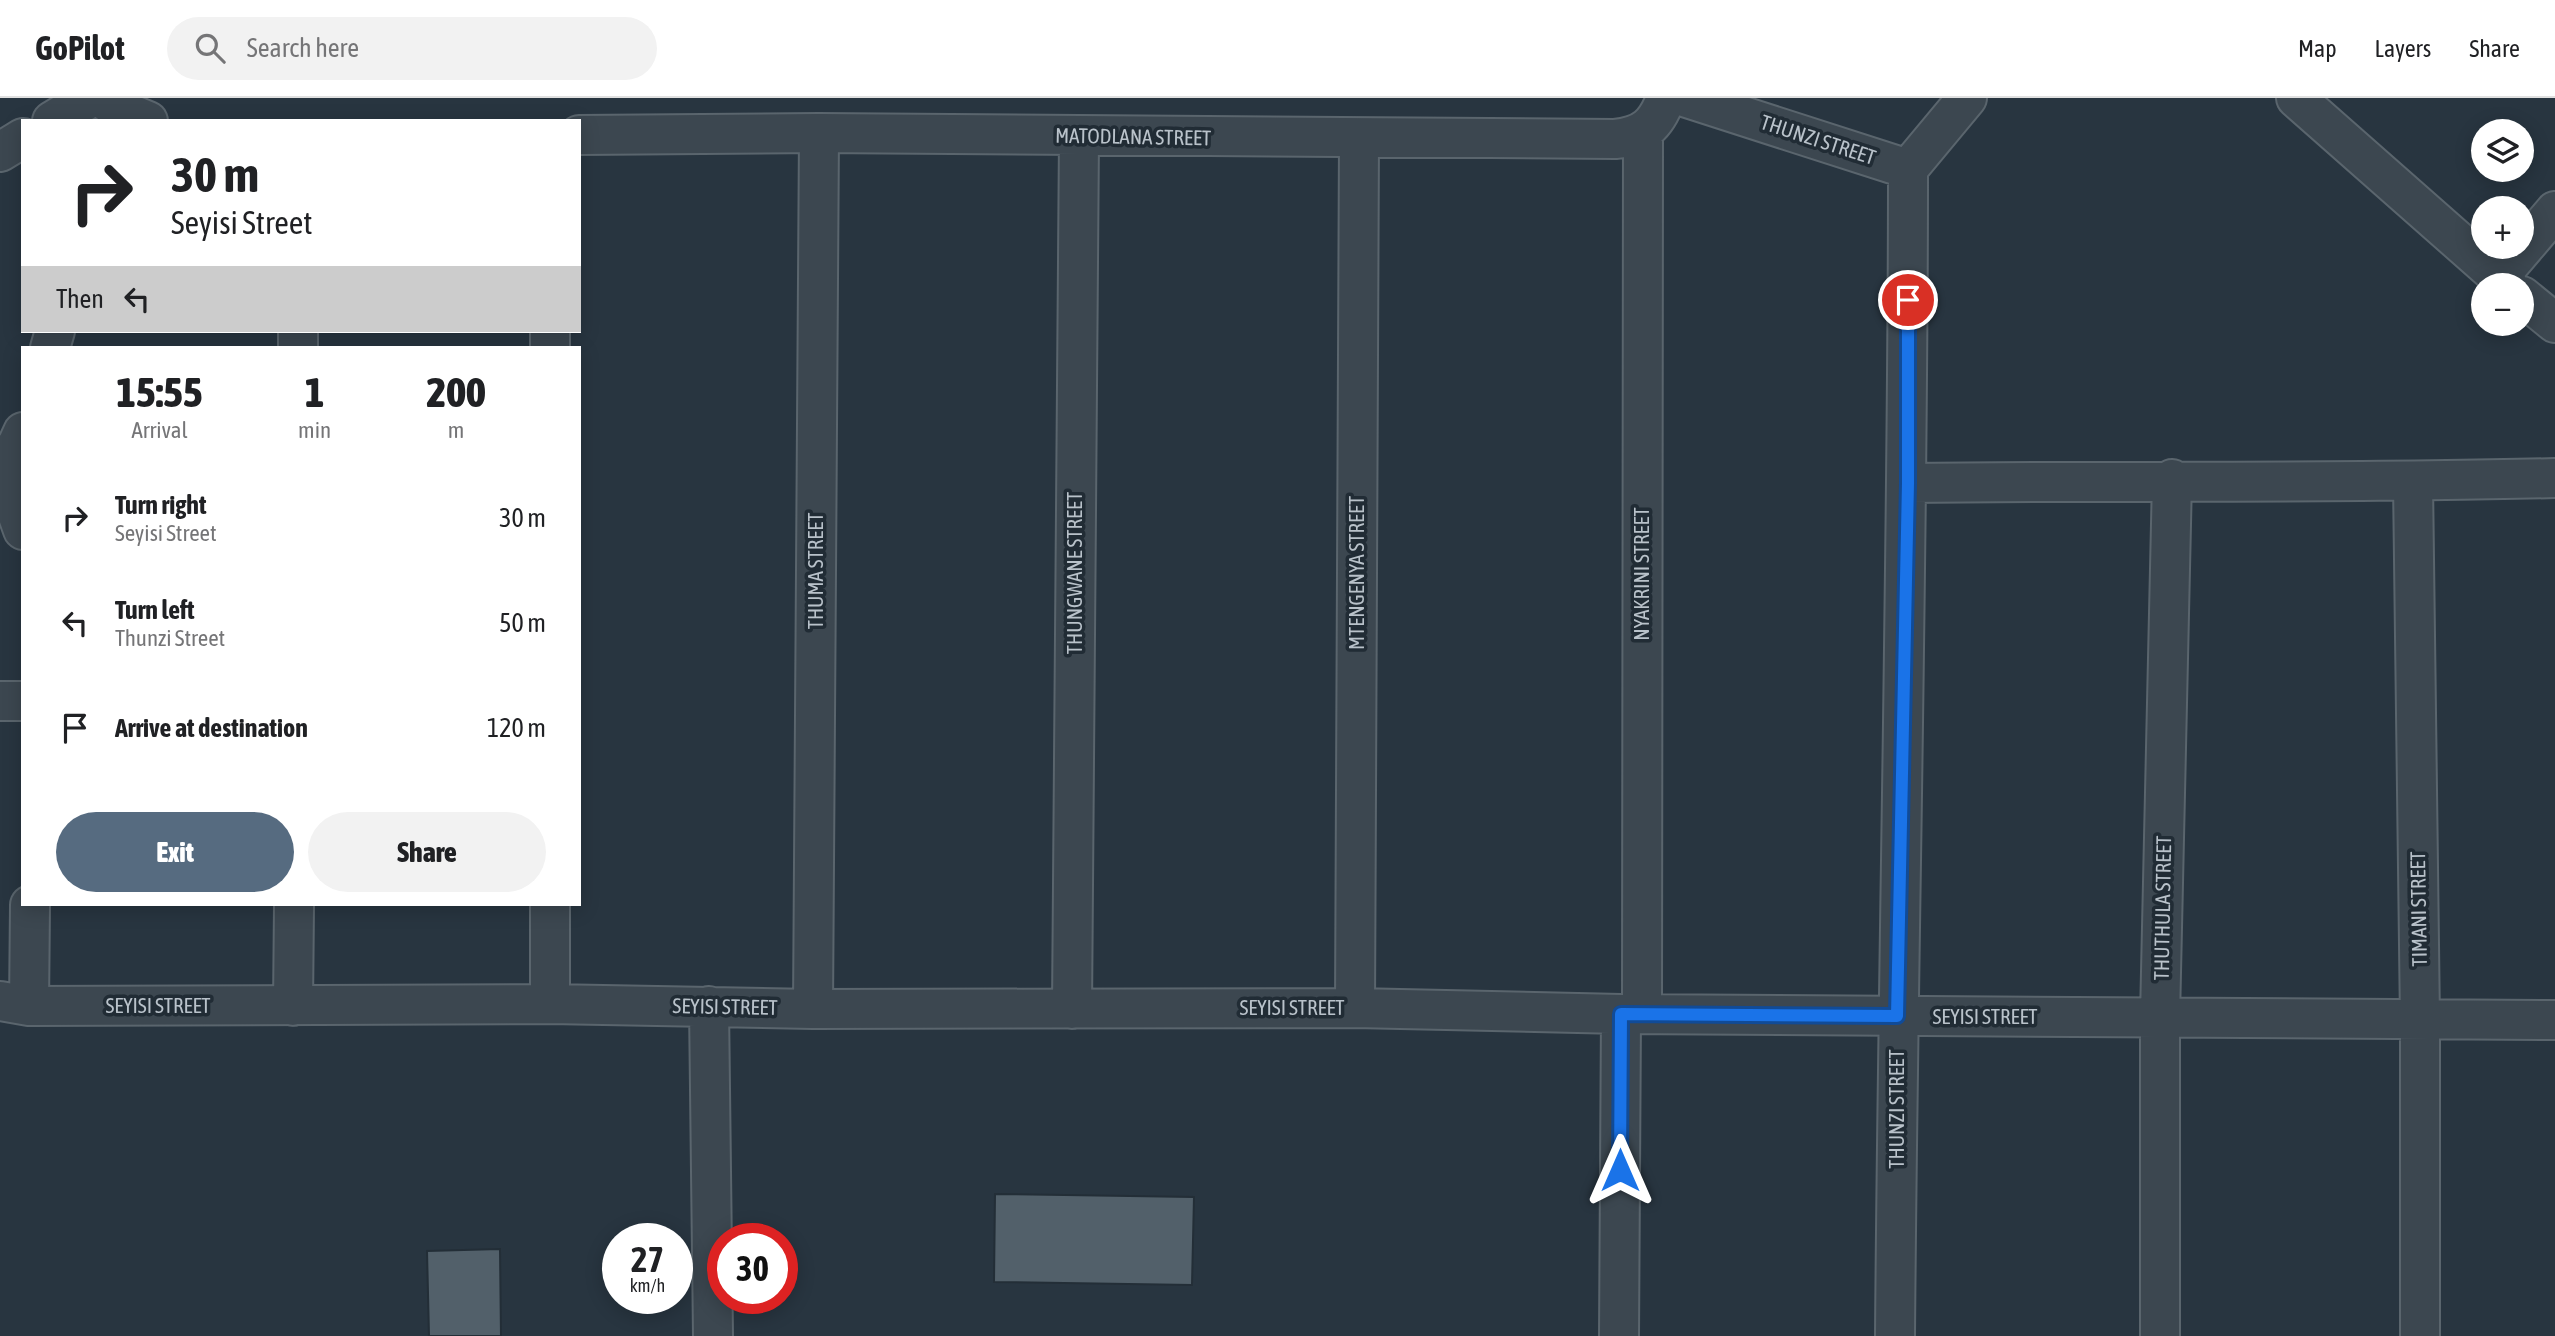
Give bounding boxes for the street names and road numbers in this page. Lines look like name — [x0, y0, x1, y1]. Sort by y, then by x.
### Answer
street label: THUNZI STREET — [1758, 109, 1879, 169]
street label: MATODLANA STREET — [1055, 123, 1211, 149]
street label: THUNGWANE STREET — [1062, 492, 1086, 654]
street label: MTENGENYA STREET — [1344, 496, 1368, 650]
street label: NYAKRINI STREET — [1629, 507, 1653, 641]
street label: THUMA STREET — [803, 513, 827, 629]
street label: THUTHULA STREET — [2149, 835, 2175, 980]
street label: TIMANI STREET — [2405, 851, 2431, 967]
street label: SEYISI STREET — [105, 993, 211, 1017]
street label: SEYISI STREET — [672, 993, 778, 1019]
street label: SEYISI STREET — [1239, 995, 1345, 1019]
street label: SEYISI STREET — [1932, 1004, 2038, 1028]
street label: THUNZI STREET — [1884, 1049, 1908, 1169]

